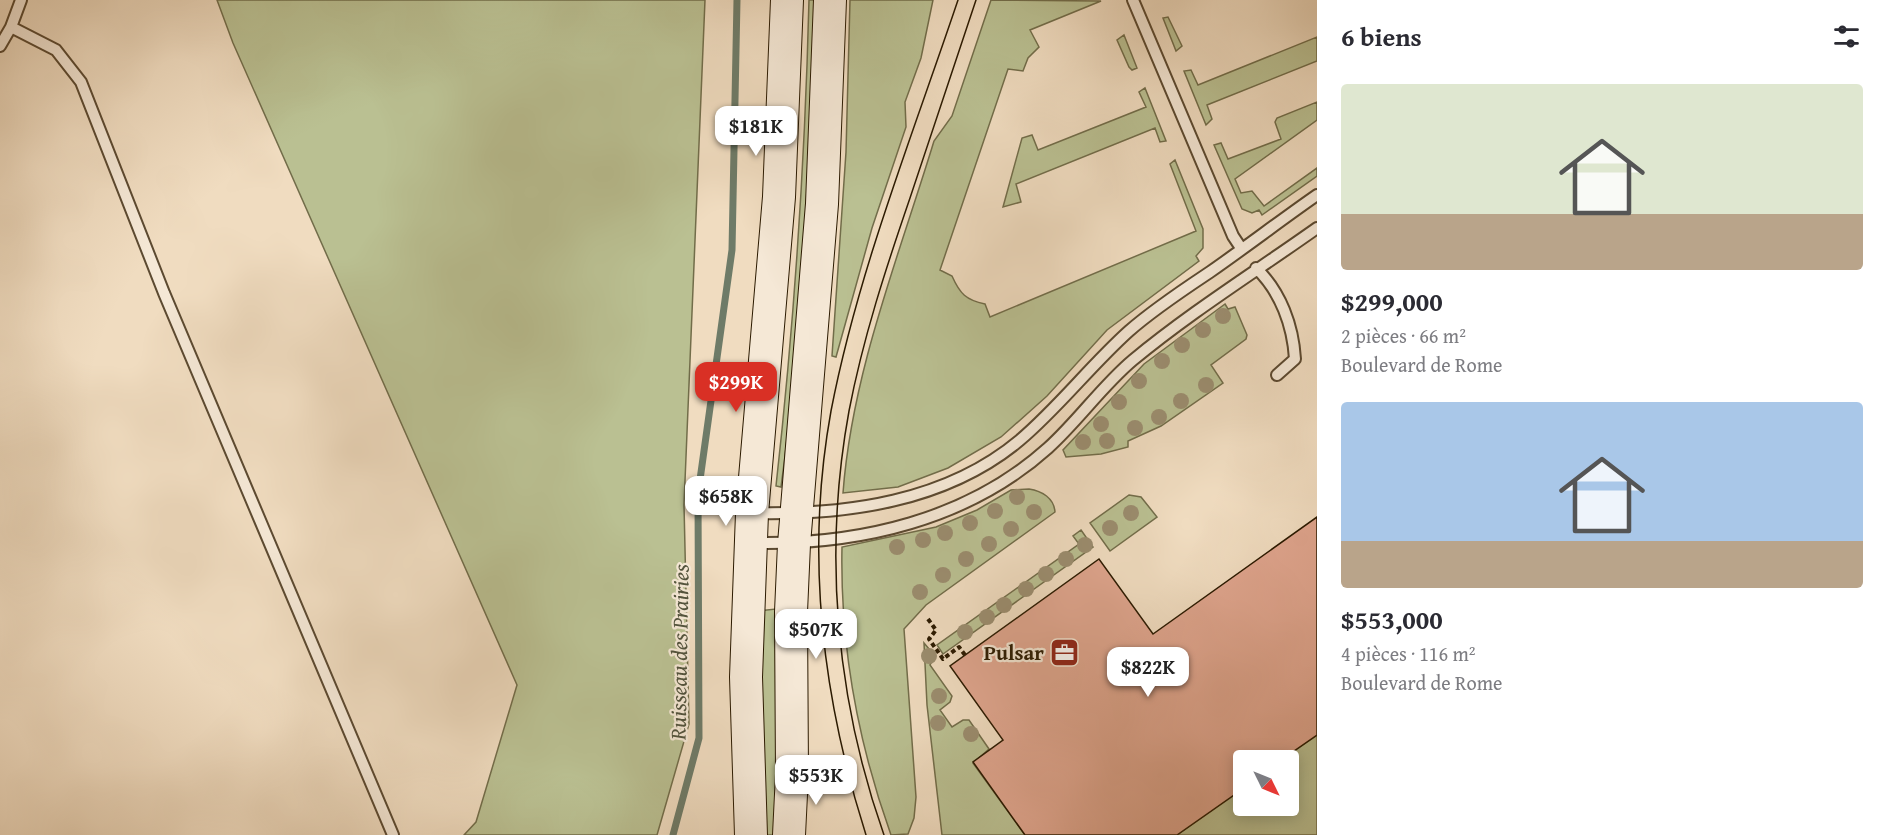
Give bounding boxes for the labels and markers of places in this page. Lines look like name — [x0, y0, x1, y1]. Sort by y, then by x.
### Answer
pin: $181K — [714, 106, 798, 157]
pin: $299K — [694, 362, 778, 413]
pin: $658K — [684, 476, 768, 527]
pin: $507K — [774, 609, 858, 660]
place label: Pulsar — [984, 637, 1044, 668]
office icon: Pulsar — [1049, 637, 1081, 669]
pin: $822K — [1106, 647, 1190, 698]
pin: $553K — [774, 755, 858, 806]

